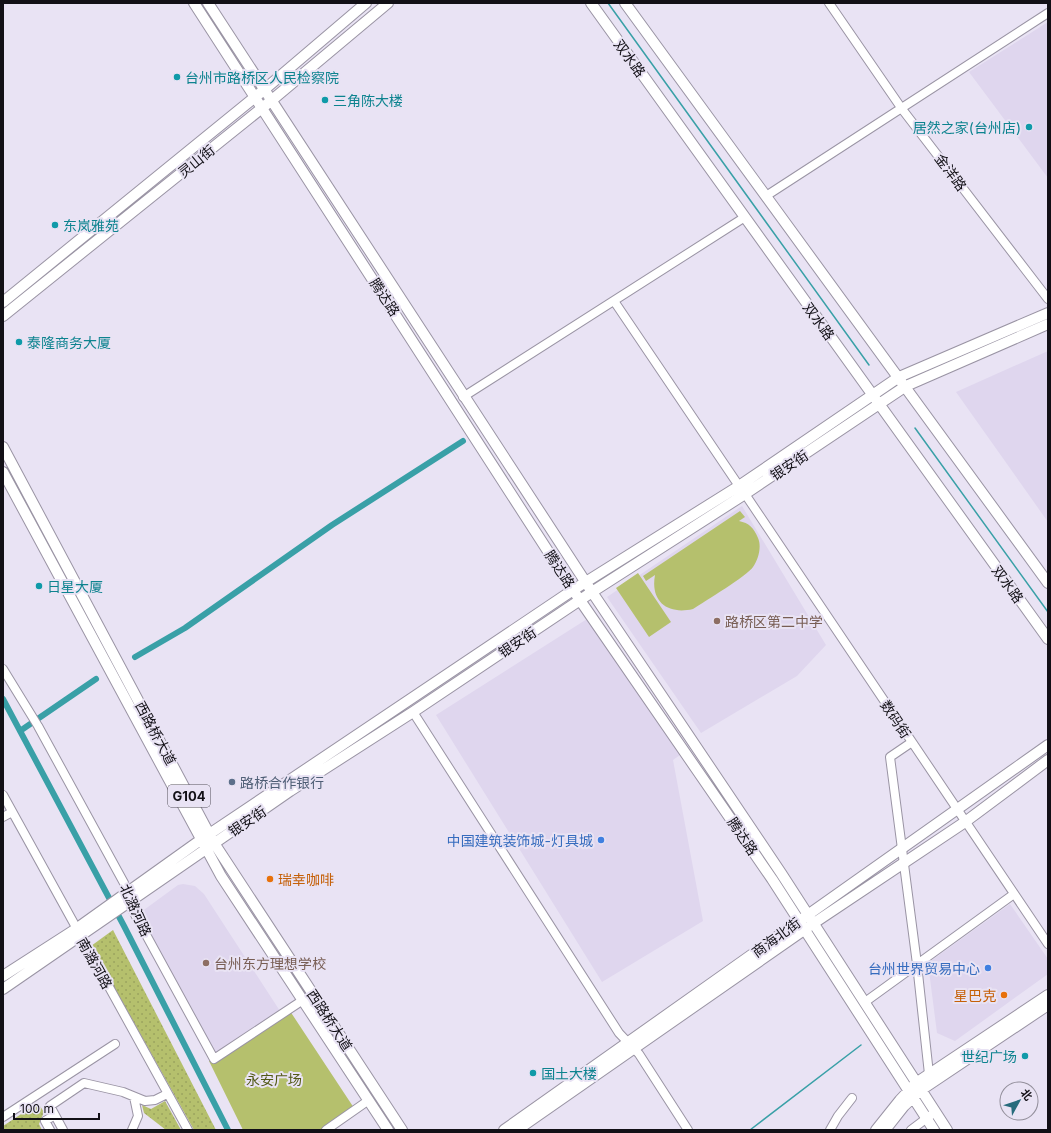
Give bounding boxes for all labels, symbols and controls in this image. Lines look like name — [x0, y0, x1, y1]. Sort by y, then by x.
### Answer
street label: 双水路 — [611, 36, 649, 80]
place label: 台州市路桥区人民检察院 — [185, 69, 339, 86]
marker: 台州市路桥区人民检察院 — [172, 72, 182, 82]
place label: 三角陈大楼 — [333, 92, 403, 109]
marker: 三角陈大楼 — [320, 95, 330, 105]
place label: 居然之家(台州店) — [913, 119, 1021, 136]
marker: 居然之家(台州店) — [1024, 122, 1034, 132]
street label: 灵山街 — [174, 141, 218, 181]
street label: 金洋路 — [932, 150, 970, 194]
place label: 东岚雅苑 — [63, 217, 119, 234]
marker: 东岚雅苑 — [50, 220, 60, 230]
street label: 腾达路 — [366, 275, 404, 319]
street label: 双水路 — [800, 299, 838, 343]
place label: 泰隆商务大厦 — [27, 334, 111, 351]
marker: 泰隆商务大厦 — [14, 337, 24, 347]
street label: 银安街 — [767, 446, 811, 484]
street label: 腾达路 — [541, 547, 579, 591]
street label: 双水路 — [989, 562, 1027, 606]
place label: 日星大厦 — [47, 578, 103, 595]
marker: 日星大厦 — [34, 581, 44, 591]
place label: 路桥区第二中学 — [725, 613, 823, 630]
marker: 路桥区第二中学 — [712, 616, 722, 626]
street label: 银安街 — [495, 623, 539, 661]
street label: 数码街 — [877, 697, 915, 741]
street label: 西路桥大道 — [132, 698, 180, 768]
place label: 路桥合作银行 — [240, 774, 324, 791]
marker: 路桥合作银行 — [227, 777, 237, 787]
road number: G104 — [168, 785, 210, 807]
street label: 银安街 — [225, 802, 269, 840]
street label: 腾达路 — [724, 814, 762, 858]
place label: 中国建筑装饰城-灯具城 — [447, 832, 593, 849]
marker: 中国建筑装饰城-灯具城 — [596, 835, 606, 845]
place label: 瑞幸咖啡 — [278, 871, 334, 888]
marker: 瑞幸咖啡 — [265, 874, 275, 884]
street label: 北潞河路 — [117, 881, 155, 939]
street label: 商海北街 — [748, 914, 804, 960]
street label: 南潞河路 — [74, 934, 116, 992]
place label: 台州东方理想学校 — [214, 955, 326, 972]
marker: 台州东方理想学校 — [201, 958, 211, 968]
place label: 台州世界贸易中心 — [868, 960, 980, 977]
marker: 台州世界贸易中心 — [983, 963, 993, 973]
street label: 西路桥大道 — [304, 986, 356, 1054]
place label: 星巴克 — [954, 987, 996, 1004]
marker: 星巴克 — [999, 990, 1009, 1000]
place label: 世纪广场 — [961, 1048, 1017, 1065]
marker: 世纪广场 — [1020, 1051, 1030, 1061]
place label: 国土大楼 — [541, 1065, 597, 1082]
marker: 国土大楼 — [528, 1068, 538, 1078]
park label: 永安广场 — [246, 1071, 302, 1088]
north arrow — [999, 1081, 1039, 1121]
text: 北 — [1018, 1086, 1036, 1103]
scale bar — [14, 1095, 99, 1121]
text: 100 m — [20, 1101, 54, 1116]

